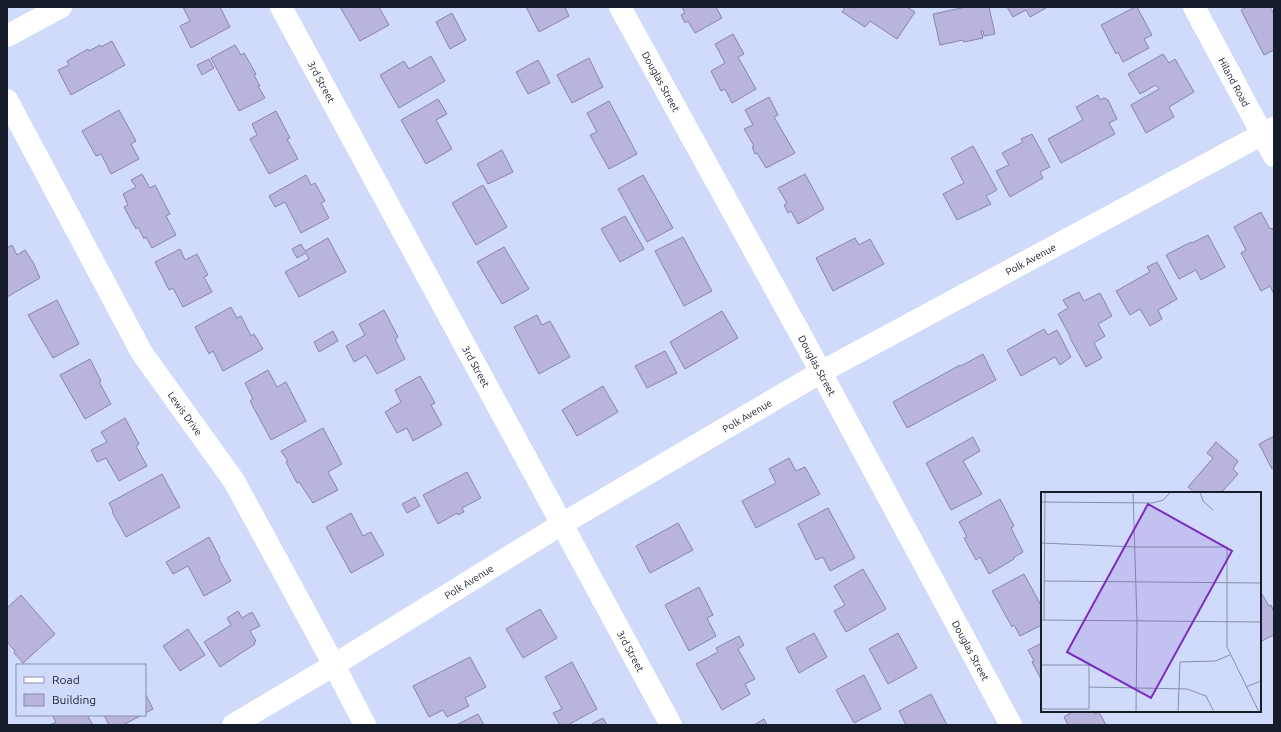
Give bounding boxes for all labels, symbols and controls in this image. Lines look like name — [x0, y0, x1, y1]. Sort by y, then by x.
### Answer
street label: Douglas Street — [640, 50, 682, 114]
street label: Hiland Road — [1216, 56, 1251, 109]
street label: 3rd Street — [305, 59, 337, 105]
street label: Polk Avenue — [1004, 242, 1058, 278]
street label: Douglas Street — [796, 334, 837, 398]
street label: 3rd Street — [460, 344, 492, 389]
street label: Lewis Drive — [166, 390, 204, 438]
street label: Polk Avenue — [720, 397, 774, 435]
inset map — [1041, 492, 1261, 712]
street label: Polk Avenue — [443, 563, 496, 601]
street label: Douglas Street — [950, 619, 991, 683]
street label: 3rd Street — [615, 629, 646, 674]
legend — [16, 664, 146, 716]
text: Road — [52, 673, 80, 686]
text: Building — [52, 693, 96, 706]

